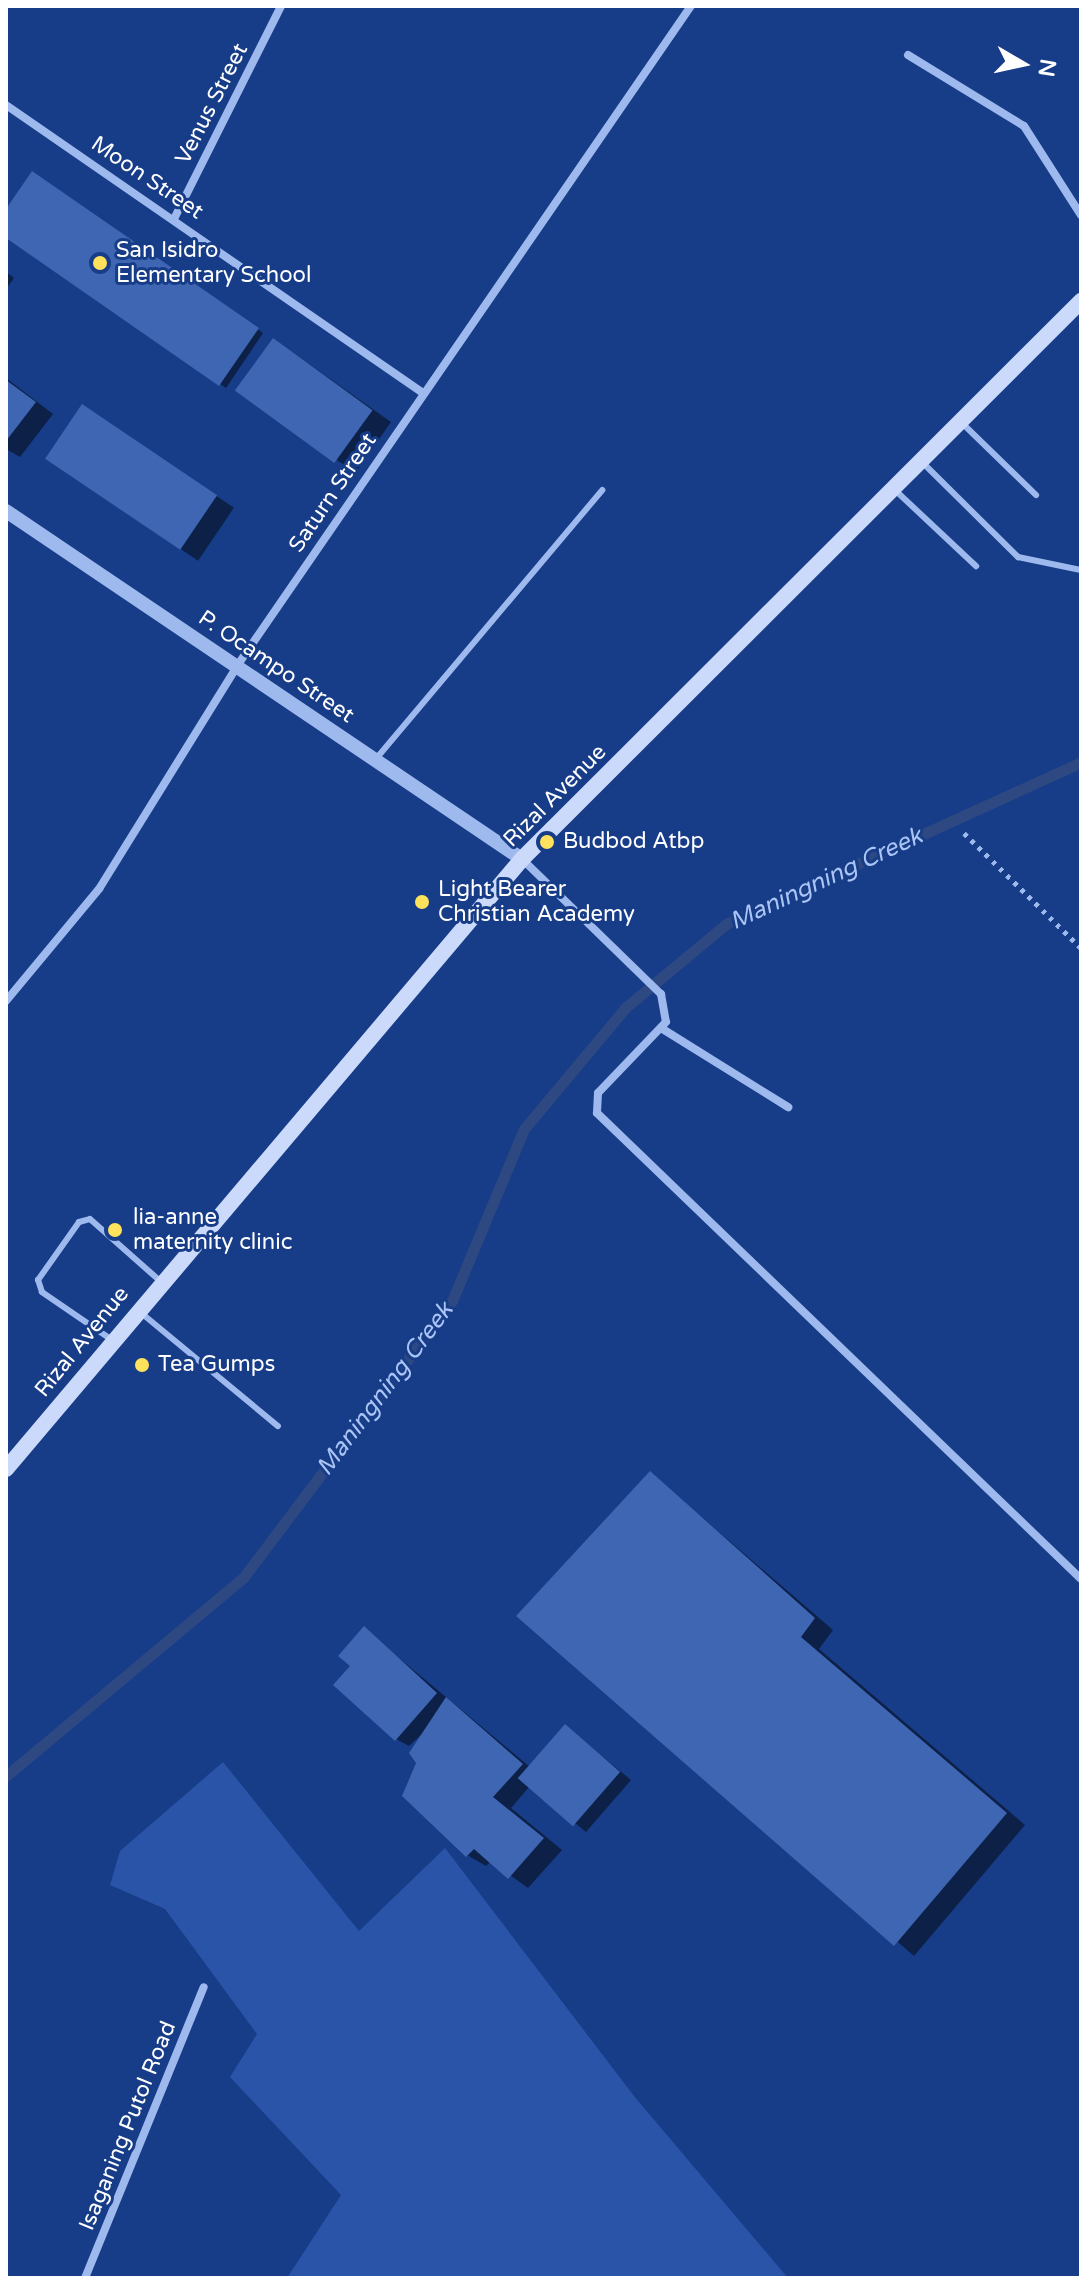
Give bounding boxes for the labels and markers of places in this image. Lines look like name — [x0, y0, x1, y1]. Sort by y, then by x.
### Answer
place label: San Isidro Elementary School — [116, 237, 311, 288]
marker: San Isidro Elementary School — [91, 254, 109, 272]
place label: Budbod Atbp — [563, 829, 704, 855]
marker: Budbod Atbp — [538, 833, 556, 851]
place label: Light Bearer Christian Academy — [438, 876, 635, 928]
marker: Light Bearer Christian Academy — [413, 893, 431, 911]
place label: lia-anne maternity clinic — [133, 1204, 292, 1256]
marker: lia-anne maternity clinic — [104, 1219, 126, 1241]
place label: Tea Gumps — [158, 1352, 275, 1378]
marker: Tea Gumps — [133, 1356, 151, 1374]

